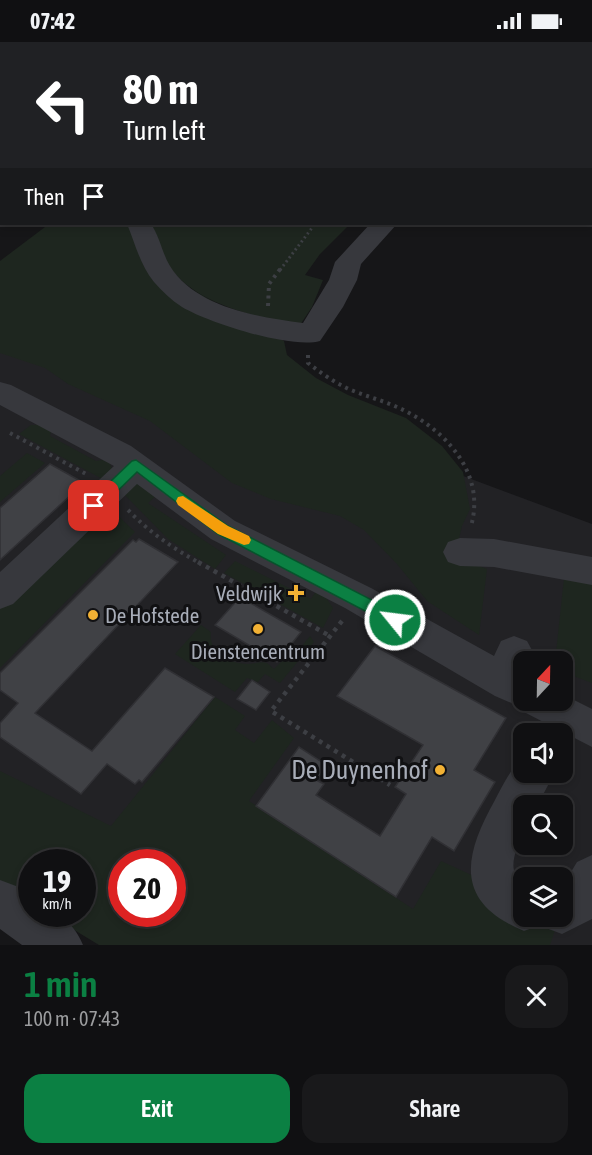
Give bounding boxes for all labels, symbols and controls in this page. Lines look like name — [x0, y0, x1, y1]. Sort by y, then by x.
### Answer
text: 07:42 — [30, 8, 75, 34]
text: 80 m — [123, 65, 198, 113]
icon: left — [24, 66, 102, 144]
text: Turn left — [123, 115, 206, 146]
icon: arrive — [77, 180, 110, 213]
text: Then — [24, 184, 65, 210]
pin — [68, 480, 119, 531]
icon: arrive — [77, 489, 110, 522]
place label: Veldwijk — [216, 581, 282, 605]
marker: Veldwijk — [287, 584, 305, 602]
position arrow — [363, 588, 427, 652]
place label: De Hofstede — [105, 603, 199, 627]
marker: De Hofstede — [86, 608, 100, 622]
marker: Dienstencentrum — [251, 622, 265, 636]
place label: Dienstencentrum — [191, 639, 325, 663]
north arrow — [513, 651, 573, 711]
map controls — [513, 651, 573, 927]
button: sound — [513, 723, 573, 783]
place label: De Duynenhof — [291, 755, 428, 785]
marker: De Duynenhof — [433, 763, 447, 777]
button: search — [513, 795, 573, 855]
speed limit sign: 20 — [108, 849, 186, 927]
text: 19 — [43, 864, 71, 898]
button: layers — [513, 867, 573, 927]
text: km/h — [42, 895, 72, 912]
text: 1 min — [24, 963, 98, 1005]
button: close — [505, 965, 568, 1028]
text: 100 m · 07:43 — [24, 1007, 120, 1030]
button: Exit — [24, 1074, 290, 1143]
button: Share — [302, 1074, 568, 1143]

